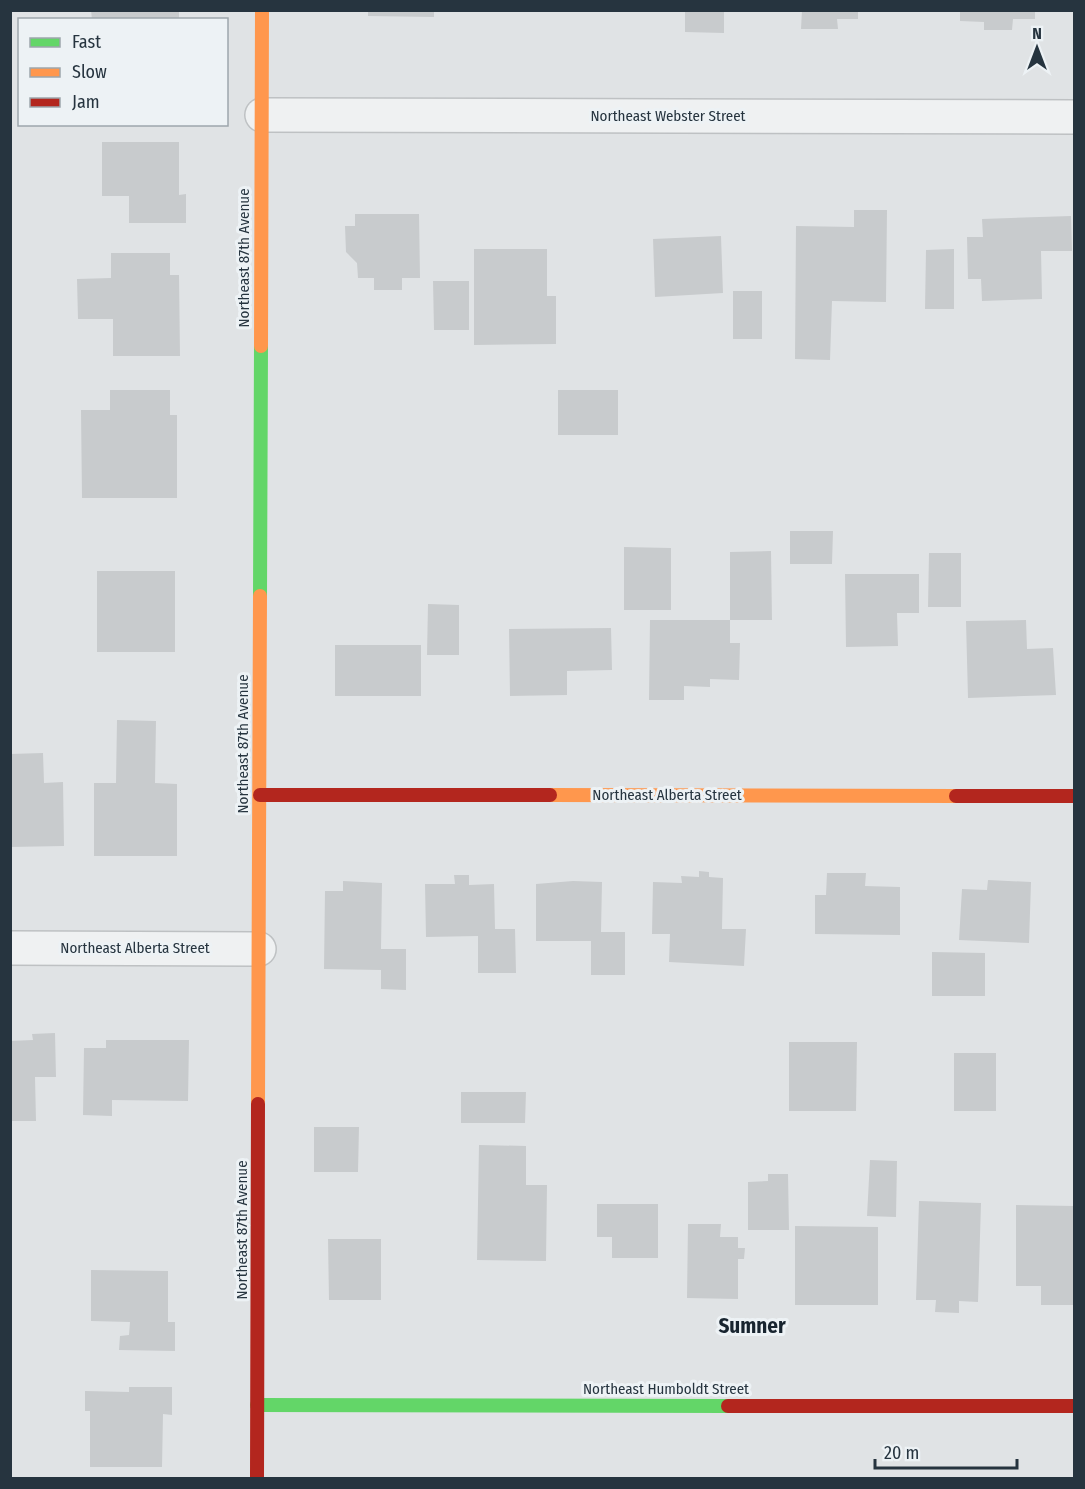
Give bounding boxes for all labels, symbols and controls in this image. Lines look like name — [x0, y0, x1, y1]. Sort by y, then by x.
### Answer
legend — [18, 18, 228, 126]
north arrow — [1007, 18, 1067, 78]
text: N — [1032, 24, 1042, 43]
text: Fast — [72, 31, 101, 53]
text: Slow — [72, 61, 107, 83]
text: Jam — [72, 91, 100, 113]
street label: Northeast Webster Street — [590, 107, 746, 125]
street label: Northeast 87th Avenue — [235, 188, 253, 328]
street label: Northeast 87th Avenue — [234, 674, 252, 814]
street label: Northeast Alberta Street — [592, 786, 742, 804]
street label: Northeast Alberta Street — [60, 939, 210, 957]
street label: Northeast 87th Avenue — [233, 1160, 251, 1300]
district label: Sumner — [718, 1313, 786, 1339]
street label: Northeast Humboldt Street — [583, 1380, 749, 1398]
scale bar — [875, 1432, 1018, 1470]
text: 20 m — [884, 1442, 919, 1464]

